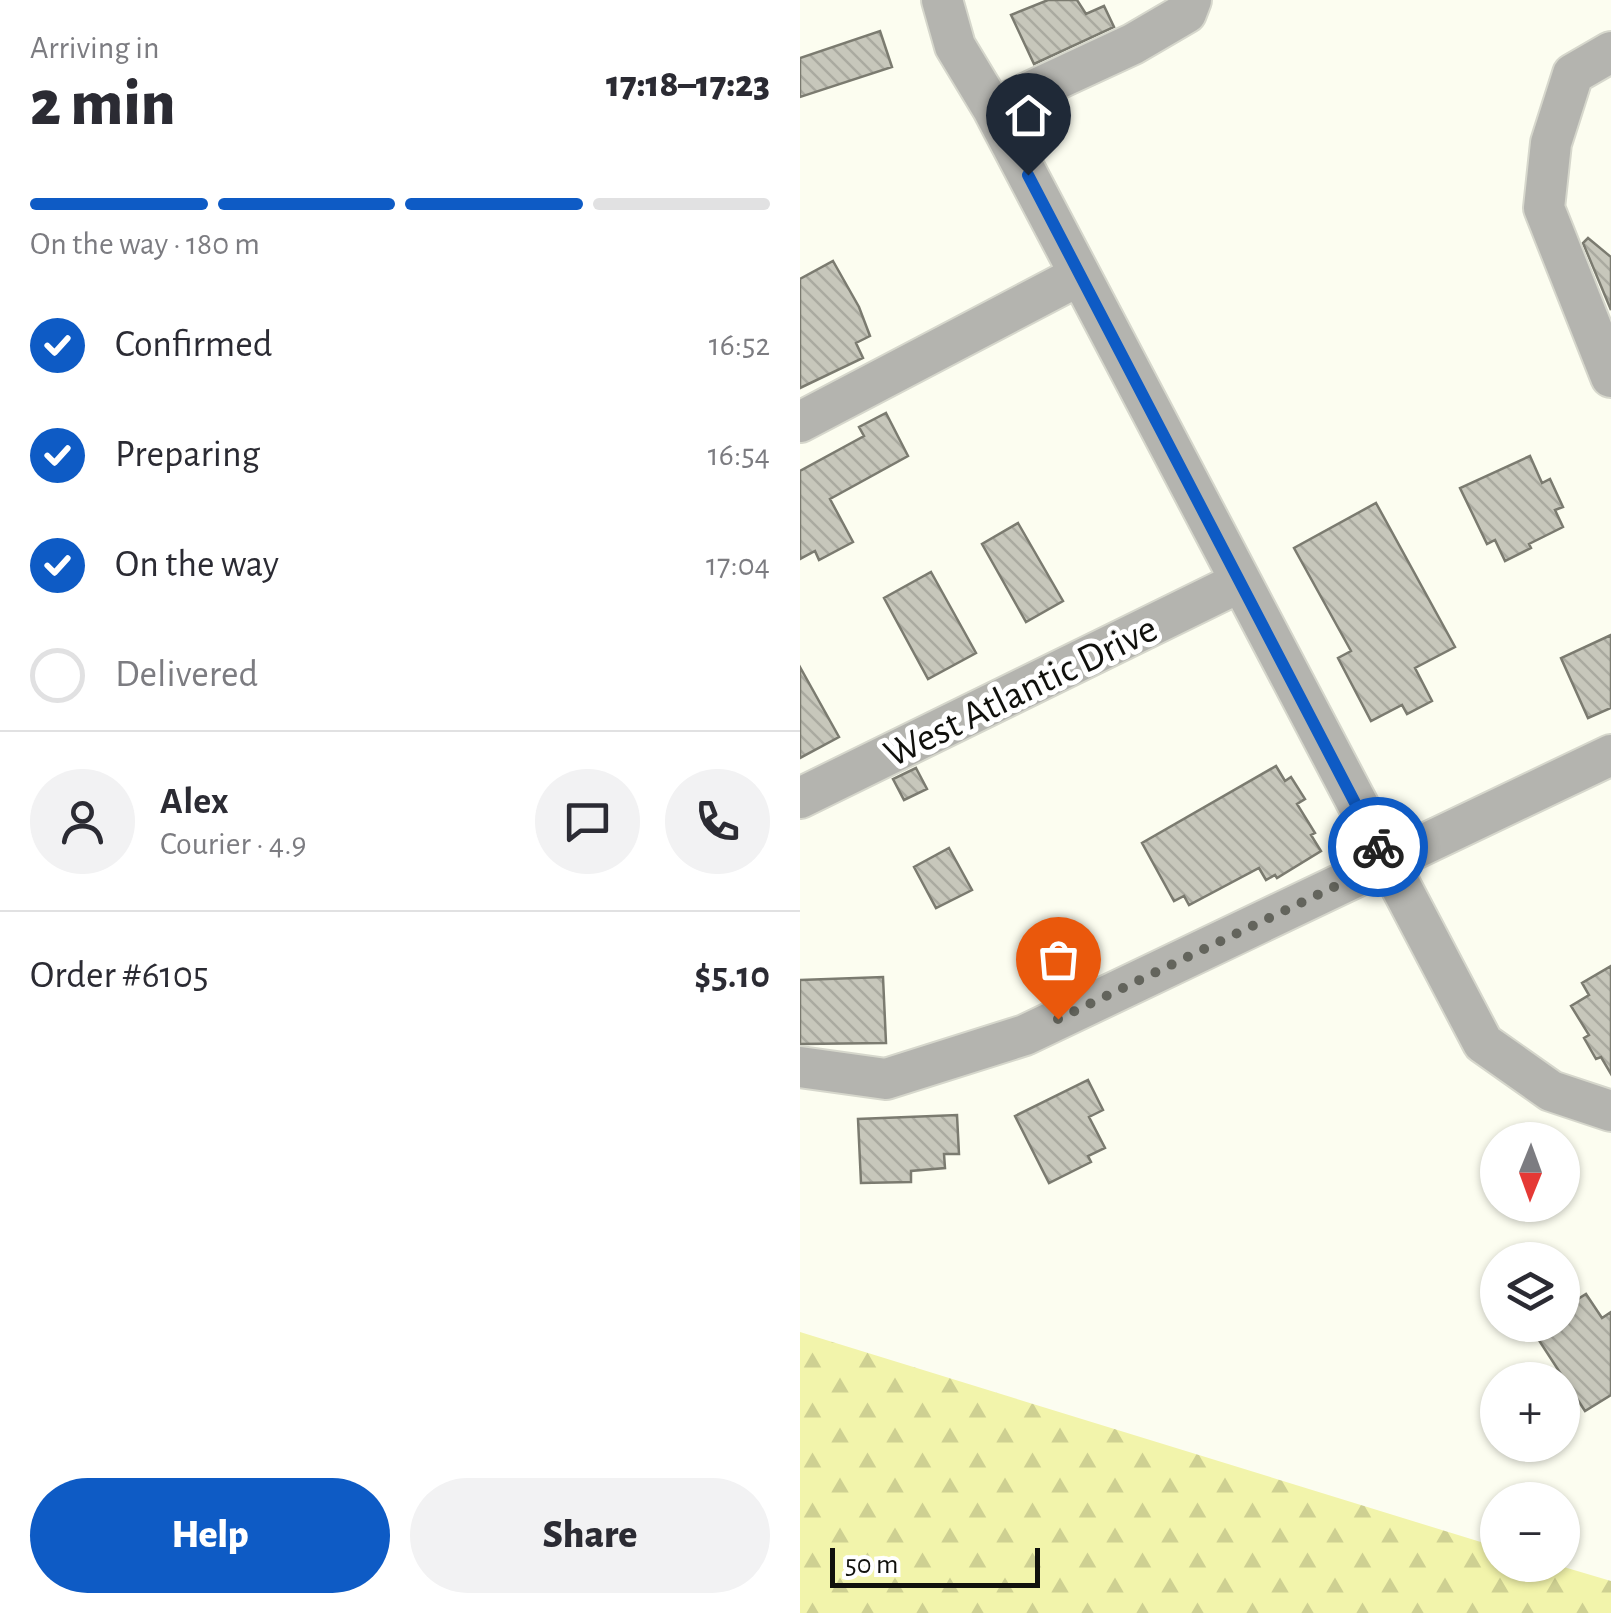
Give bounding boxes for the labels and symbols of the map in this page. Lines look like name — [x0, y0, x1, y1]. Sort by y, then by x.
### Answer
pin — [986, 73, 1071, 176]
street label: West Atlantic Drive — [878, 609, 1164, 775]
courier — [1328, 797, 1428, 897]
pin — [1016, 917, 1101, 1020]
north arrow — [1480, 1122, 1580, 1222]
scale bar — [830, 1543, 1040, 1588]

